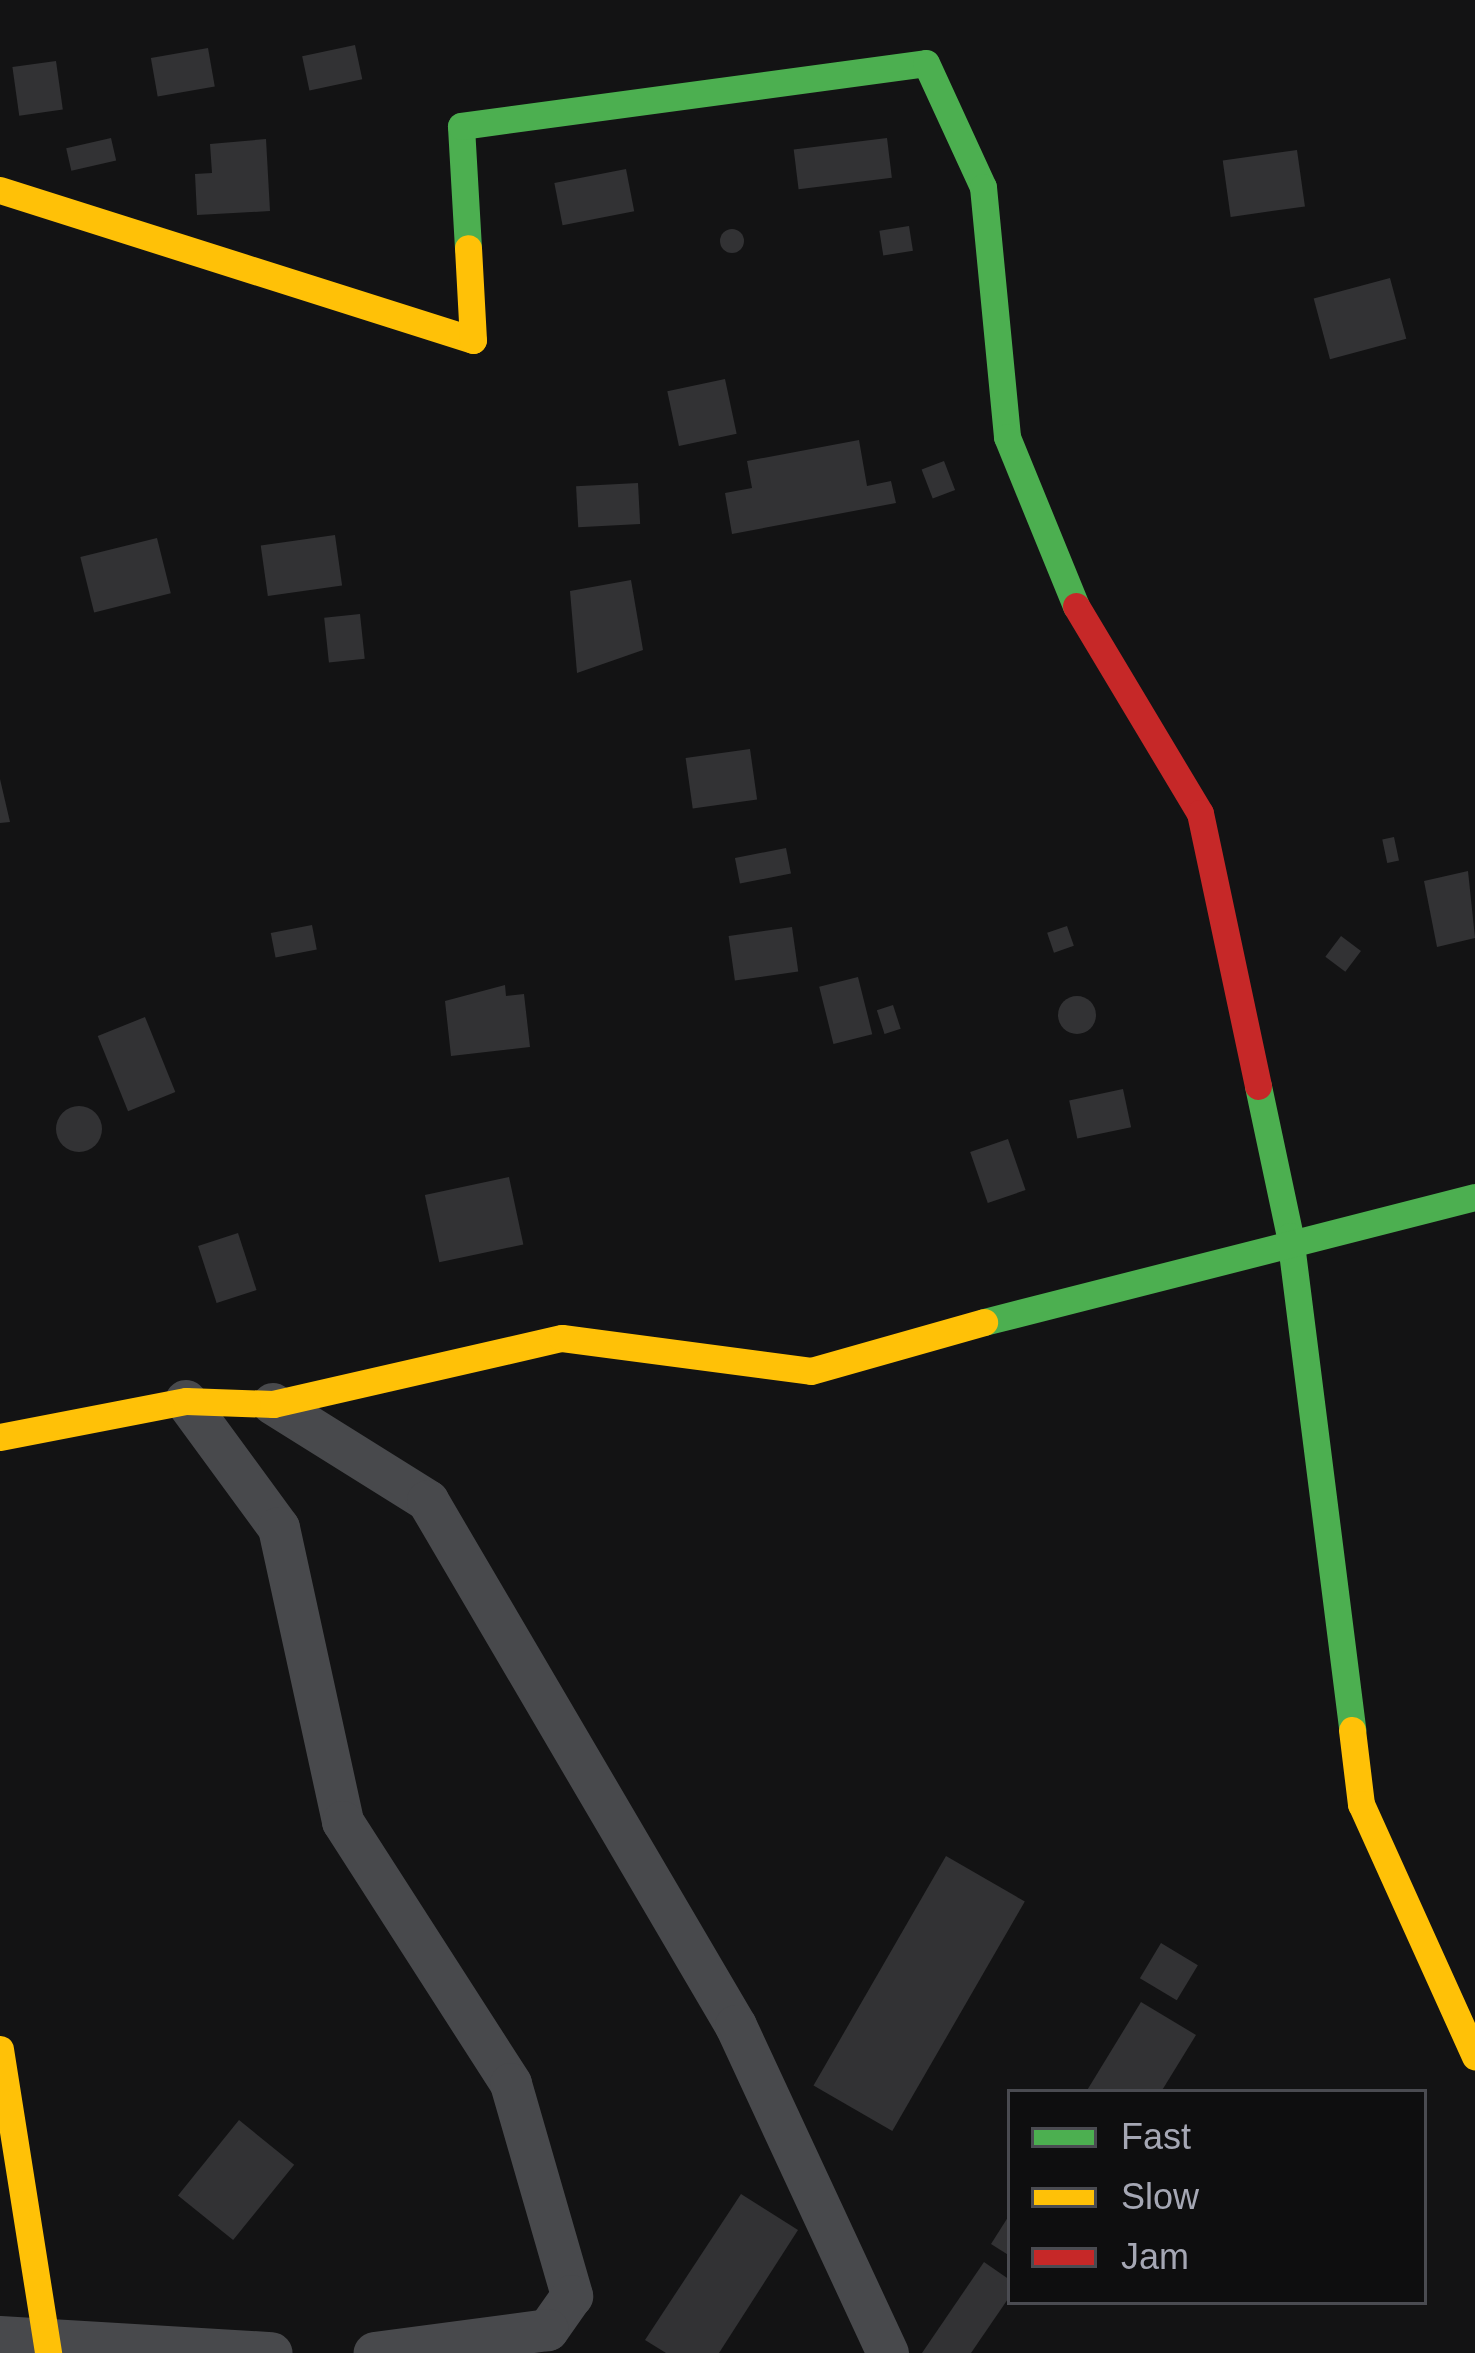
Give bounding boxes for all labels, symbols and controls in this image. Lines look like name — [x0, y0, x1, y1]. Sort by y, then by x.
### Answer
legend — [1007, 2089, 1427, 2305]
text: Fast — [1121, 2116, 1191, 2157]
text: Slow — [1121, 2176, 1199, 2217]
text: Jam — [1121, 2236, 1189, 2277]

